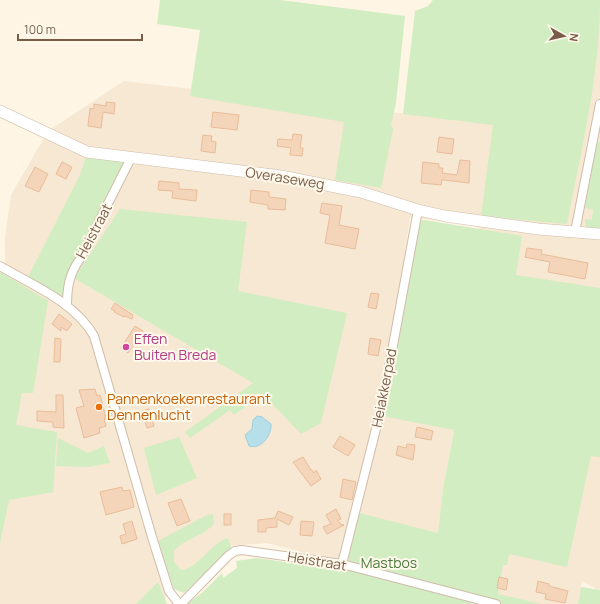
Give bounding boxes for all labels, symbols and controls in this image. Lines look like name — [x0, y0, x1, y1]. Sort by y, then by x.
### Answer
scale bar — [18, 16, 142, 42]
north arrow — [544, 16, 584, 56]
text: 100 m — [24, 21, 56, 38]
text: N — [566, 33, 582, 43]
street label: Overaseweg — [244, 162, 326, 193]
street label: Heistraat — [71, 200, 116, 262]
place label: Effen Buiten Breda — [134, 329, 216, 364]
marker: Effen Buiten Breda — [121, 342, 131, 352]
street label: Heiakkerpad — [367, 347, 400, 429]
place label: Pannenkoekenrestaurant Dennenlucht — [107, 389, 271, 424]
marker: Pannenkoekenrestaurant Dennenlucht — [94, 402, 104, 412]
street label: Heistraat — [286, 546, 349, 575]
park label: Mastbos — [361, 553, 417, 572]

